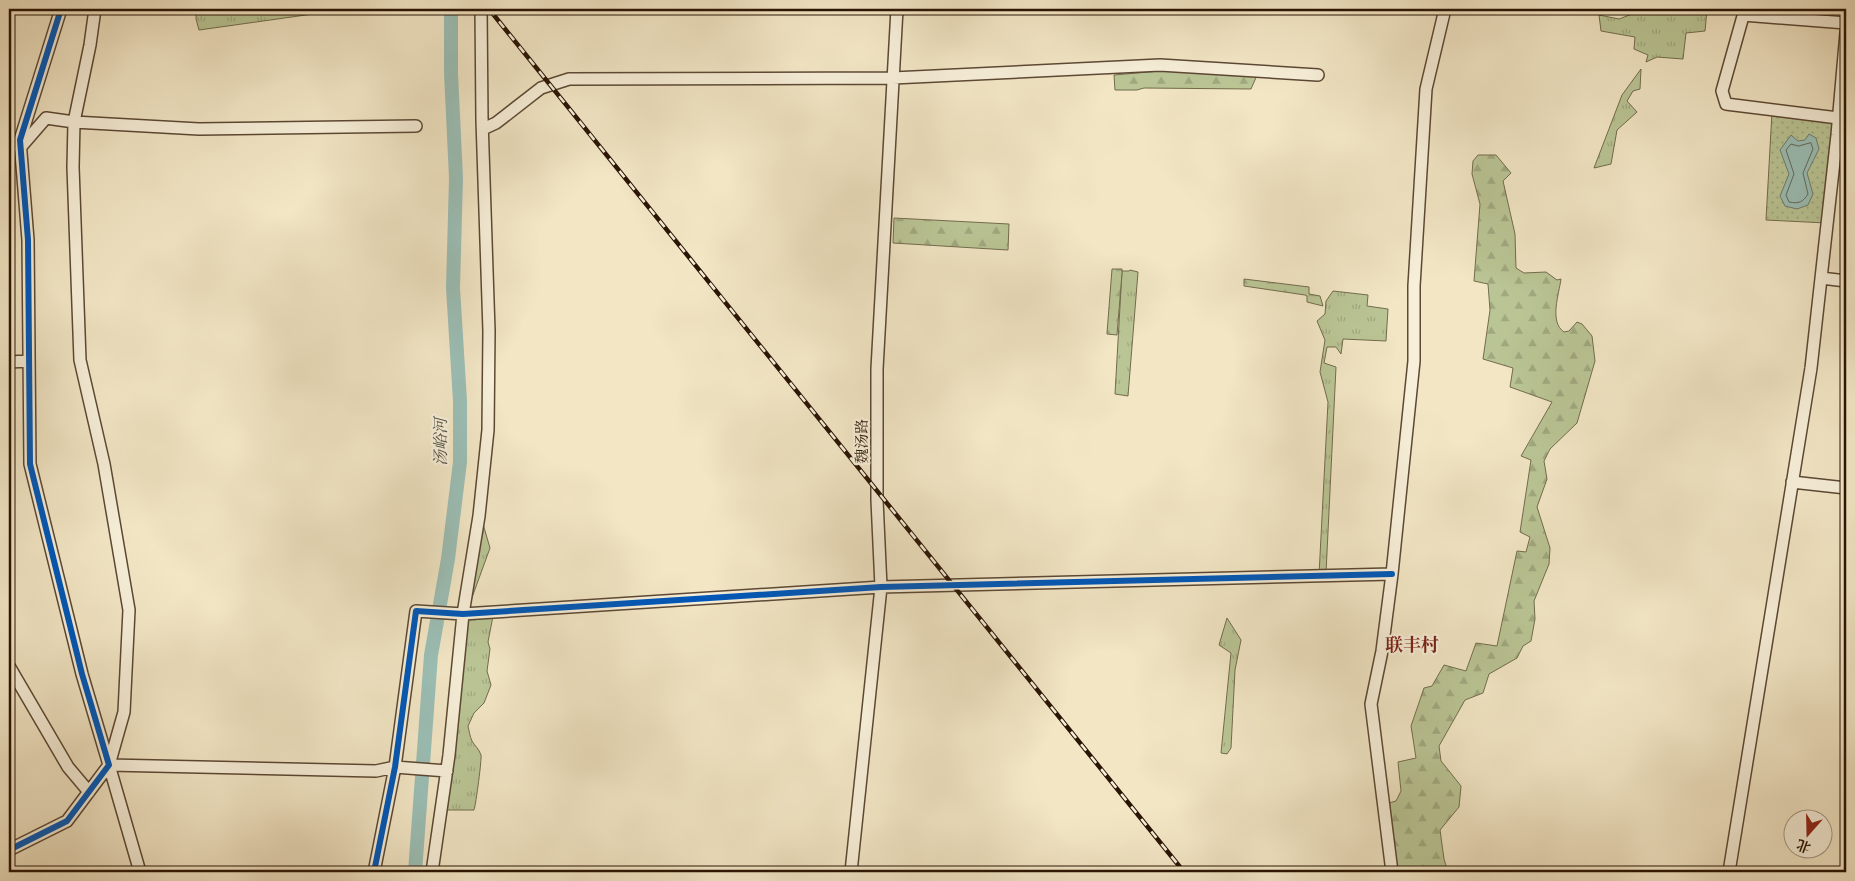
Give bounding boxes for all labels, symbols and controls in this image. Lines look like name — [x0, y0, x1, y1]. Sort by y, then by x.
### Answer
water label: 汤峪河 — [431, 415, 451, 466]
street label: 魏汤路 — [853, 418, 872, 464]
district label: 联丰村 — [1385, 635, 1439, 657]
north arrow — [1782, 808, 1832, 858]
text: 北 — [1794, 834, 1814, 856]

